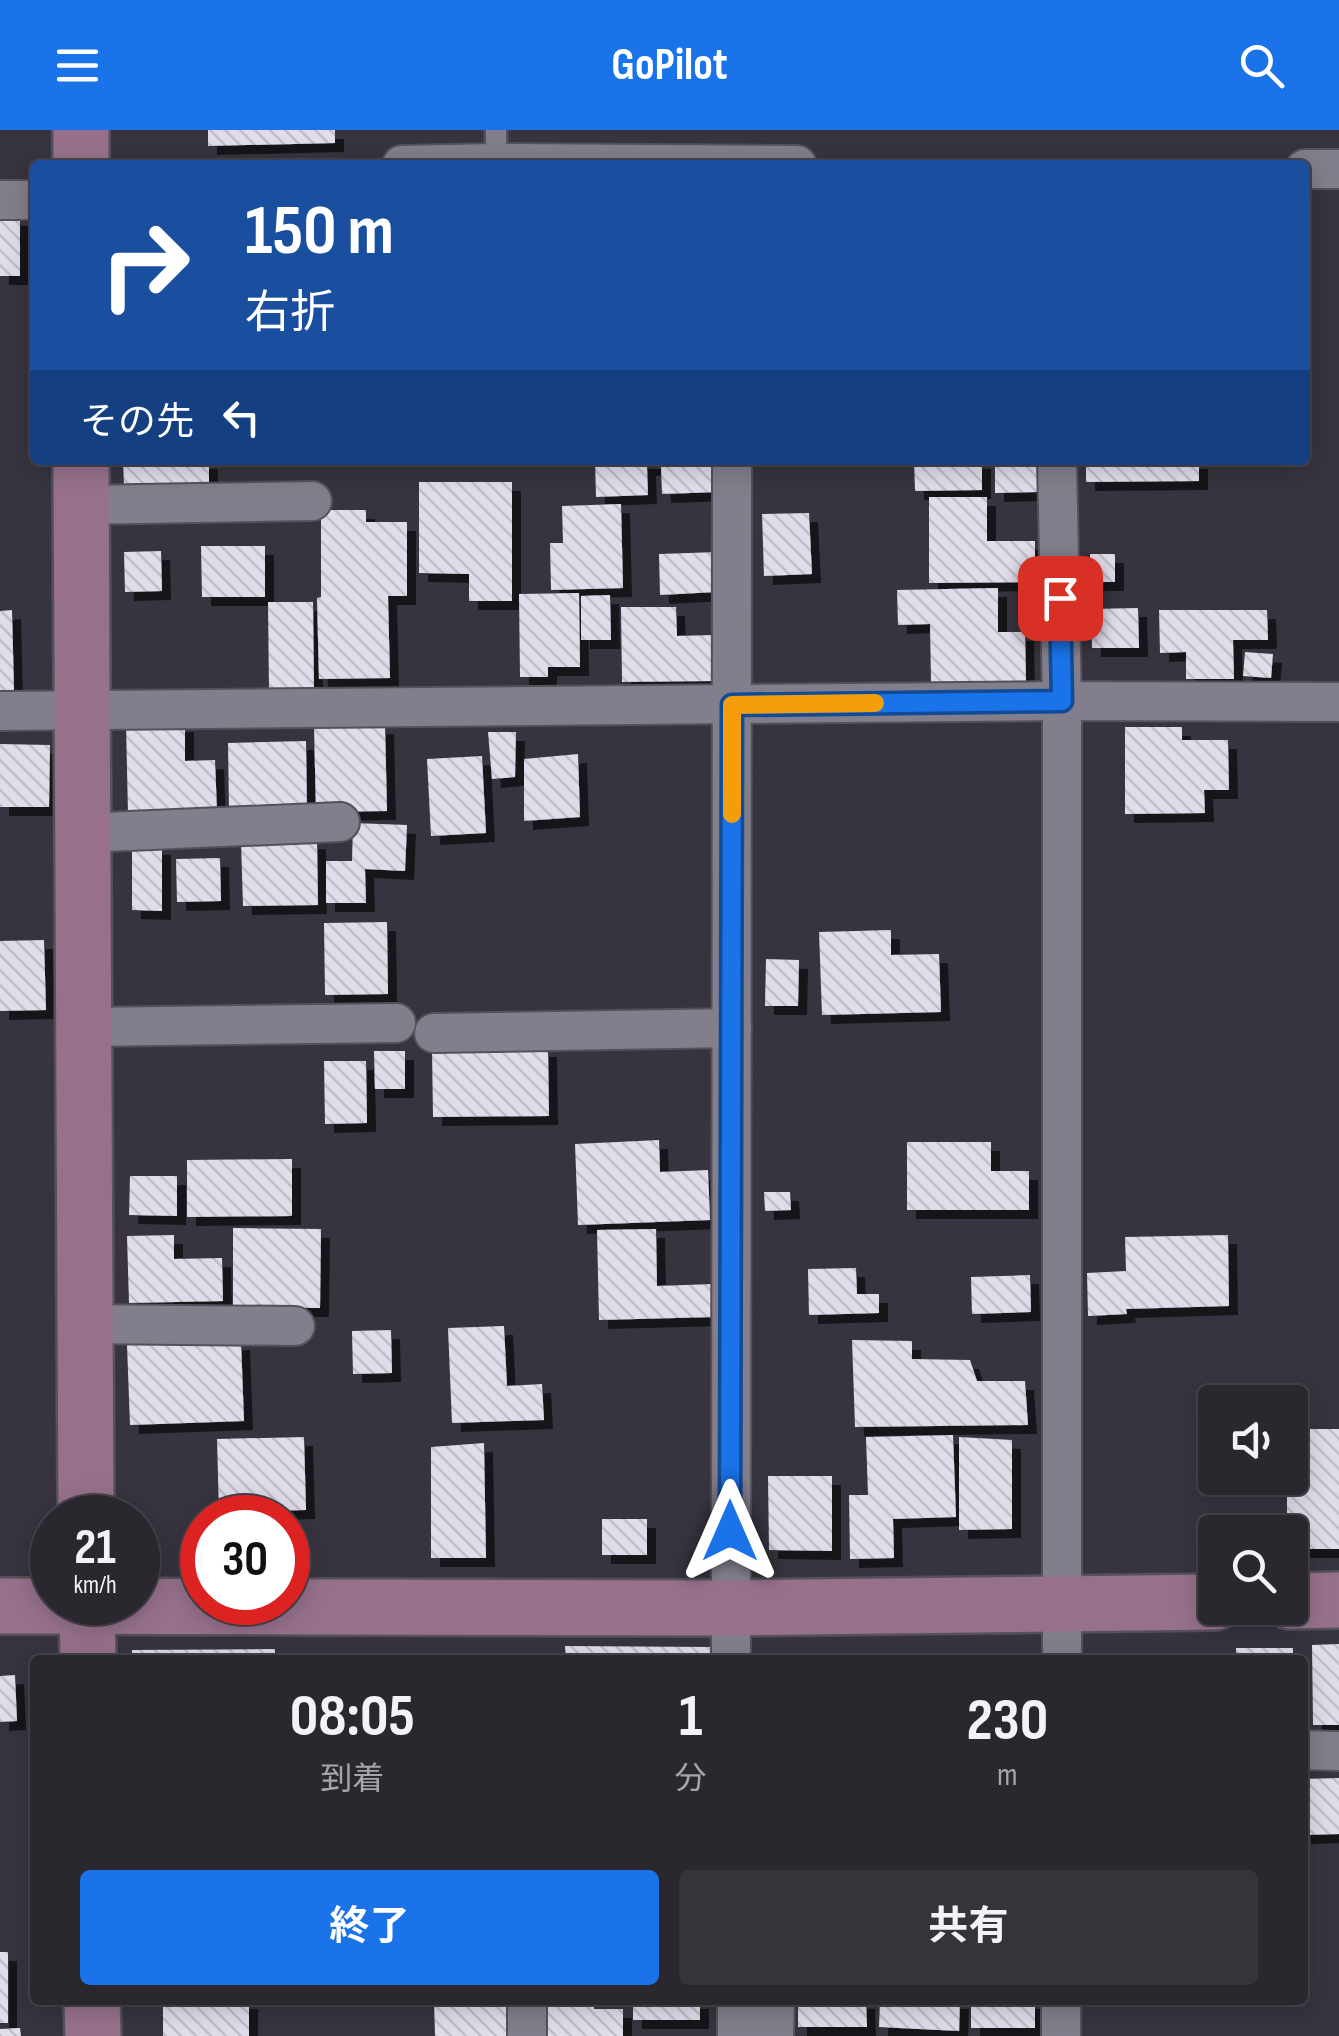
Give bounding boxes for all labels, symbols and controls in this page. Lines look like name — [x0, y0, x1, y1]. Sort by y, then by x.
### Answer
icon: menu — [50, 38, 105, 93]
text: GoPilot — [611, 38, 728, 93]
icon: search — [1234, 38, 1289, 93]
text: 150 m — [245, 190, 394, 274]
icon: right — [80, 200, 210, 330]
text: 右折 — [245, 286, 335, 341]
icon: left — [214, 390, 269, 445]
text: その先 — [80, 400, 194, 445]
pin — [1018, 556, 1103, 641]
icon: arrive — [1033, 571, 1088, 626]
map controls — [1198, 1385, 1308, 1625]
button: sound — [1198, 1385, 1308, 1495]
position arrow — [678, 1479, 782, 1583]
speed limit sign: 30 — [180, 1495, 310, 1625]
button: search — [1198, 1515, 1308, 1625]
text: 21 — [74, 1518, 116, 1578]
text: km/h — [73, 1570, 117, 1601]
text: 08:05 — [290, 1681, 415, 1753]
text: 1 — [679, 1681, 702, 1753]
text: 230 — [966, 1685, 1048, 1757]
text: m — [997, 1756, 1018, 1795]
text: 到着 — [320, 1760, 384, 1799]
text: 分 — [675, 1760, 707, 1799]
button: 終了 — [80, 1870, 659, 1985]
button: 共有 — [679, 1870, 1258, 1985]

